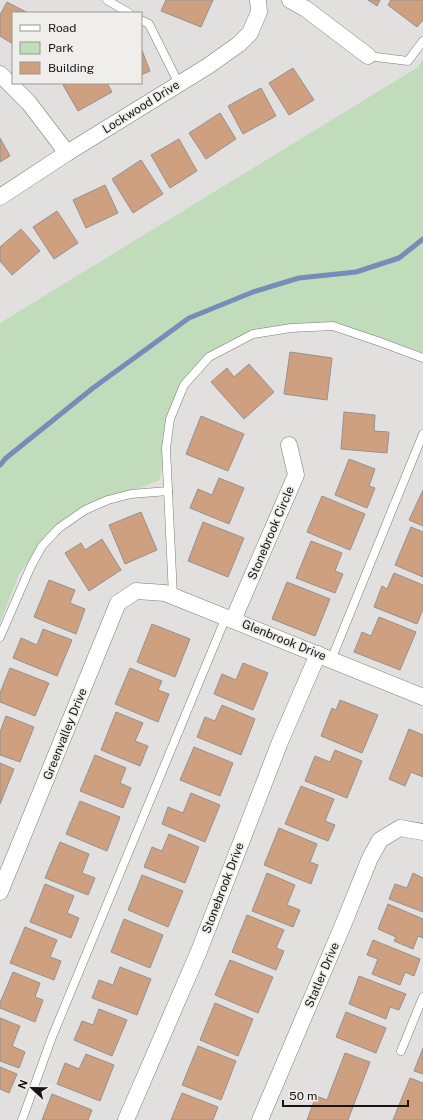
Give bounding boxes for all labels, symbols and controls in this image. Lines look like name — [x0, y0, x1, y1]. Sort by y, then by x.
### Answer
legend — [12, 12, 142, 84]
text: Road — [48, 21, 76, 35]
text: Park — [48, 41, 74, 55]
text: Building — [48, 61, 94, 75]
street label: Lockwood Drive — [100, 78, 182, 136]
street label: Stonebrook Circle — [245, 484, 297, 582]
street label: Glenbrook Drive — [240, 617, 328, 663]
street label: Greenvalley Drive — [40, 686, 90, 782]
street label: Stonebrook Drive — [199, 840, 247, 936]
street label: Statler Drive — [302, 940, 342, 1010]
north arrow — [12, 1068, 52, 1108]
text: N — [16, 1078, 30, 1090]
scale bar — [283, 1082, 408, 1108]
text: 50 m — [289, 1089, 317, 1103]

